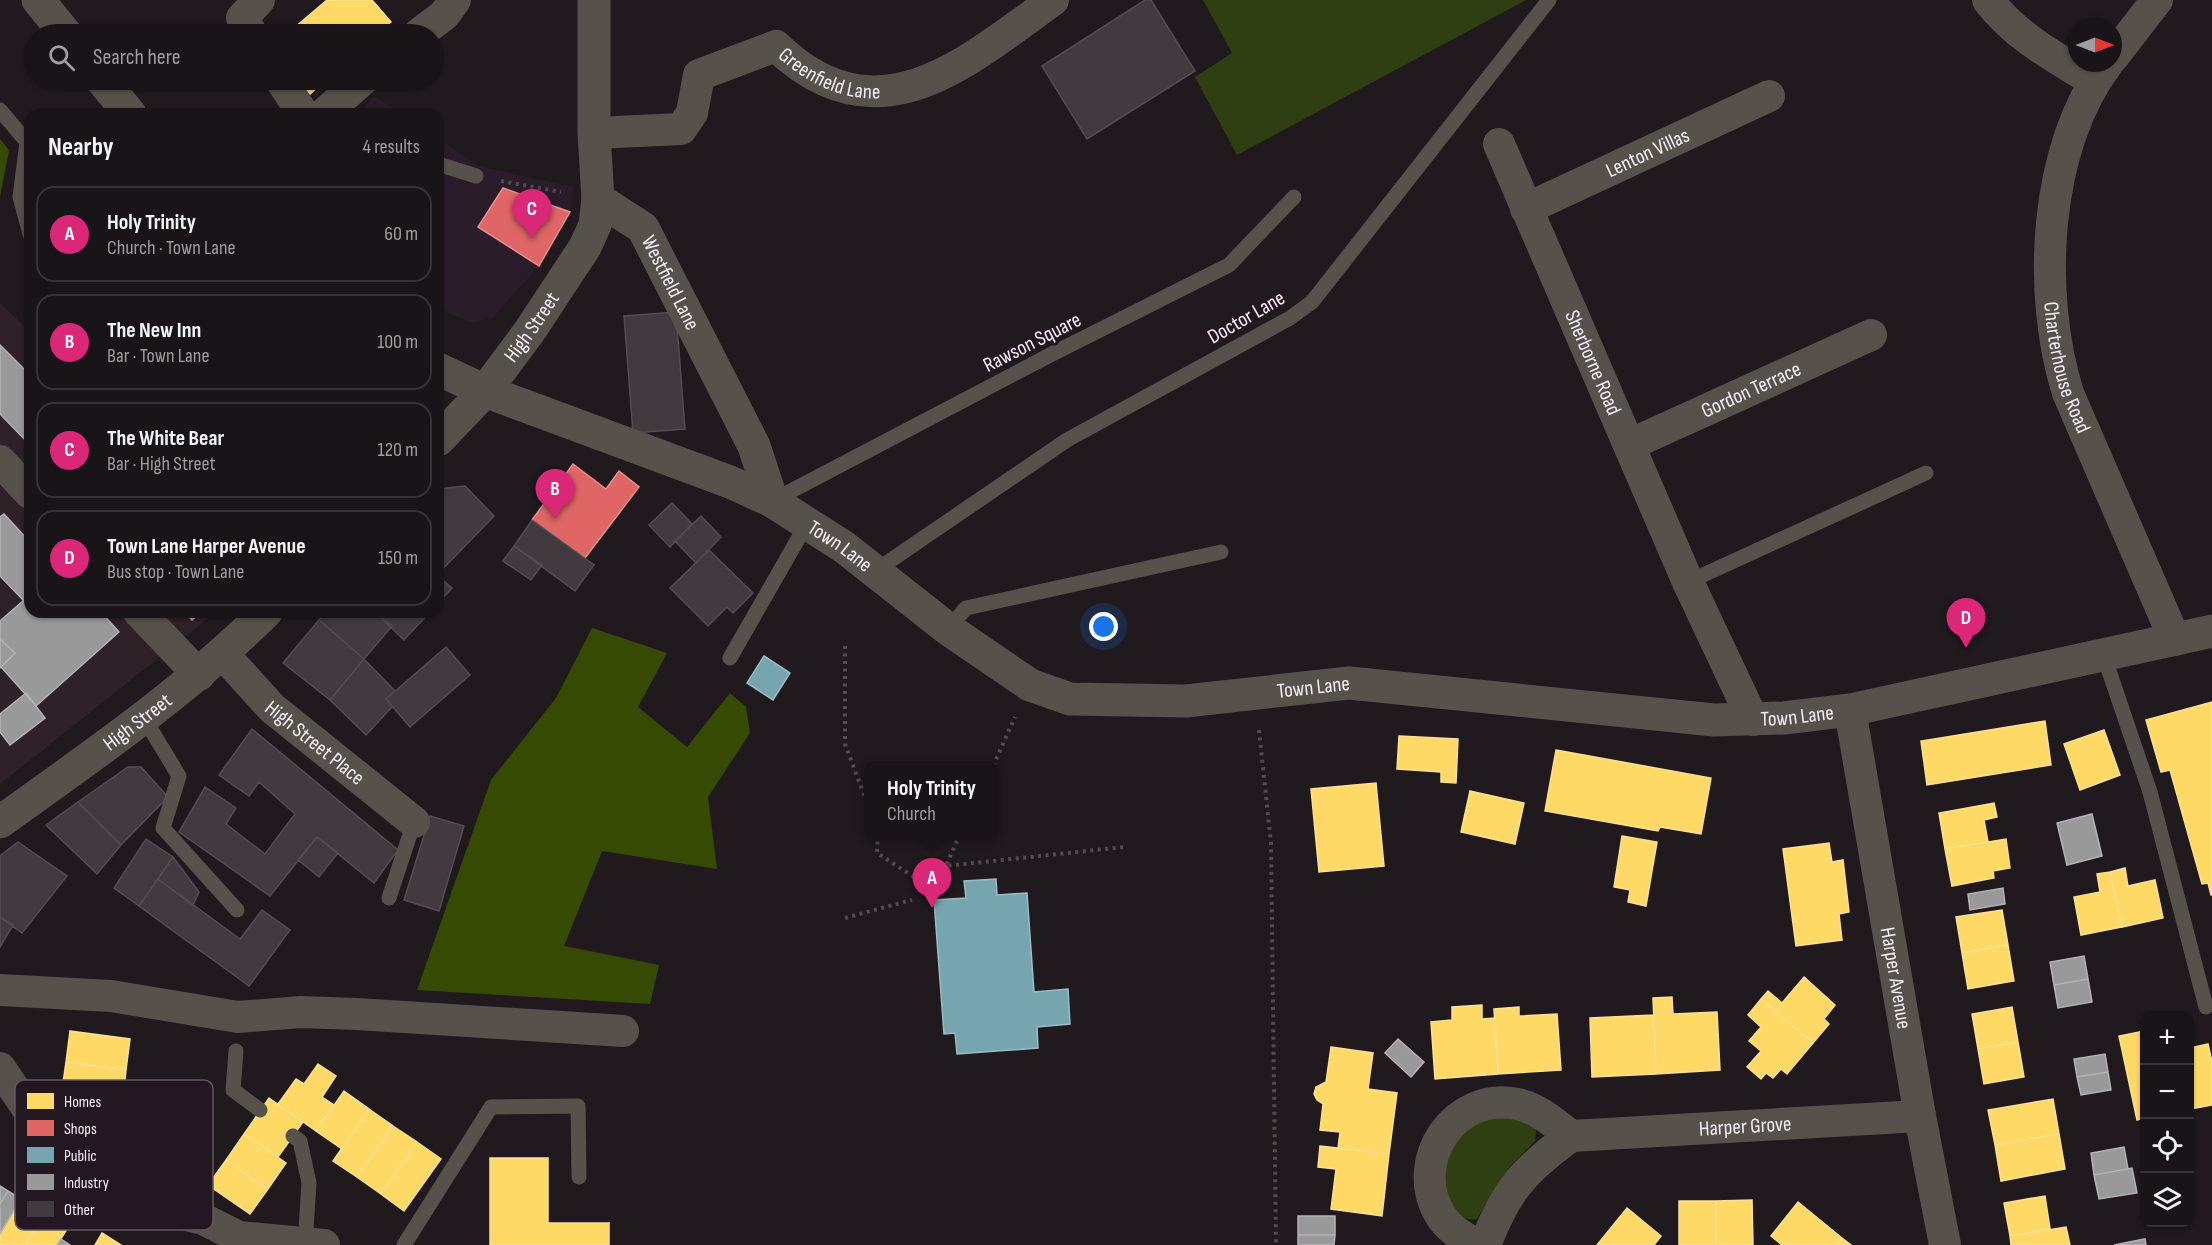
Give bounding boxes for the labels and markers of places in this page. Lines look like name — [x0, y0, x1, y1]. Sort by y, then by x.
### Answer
pin: C — [512, 190, 552, 239]
pin: B — [536, 470, 574, 519]
pin: D — [1946, 598, 1986, 648]
pin: A — [912, 858, 952, 908]

